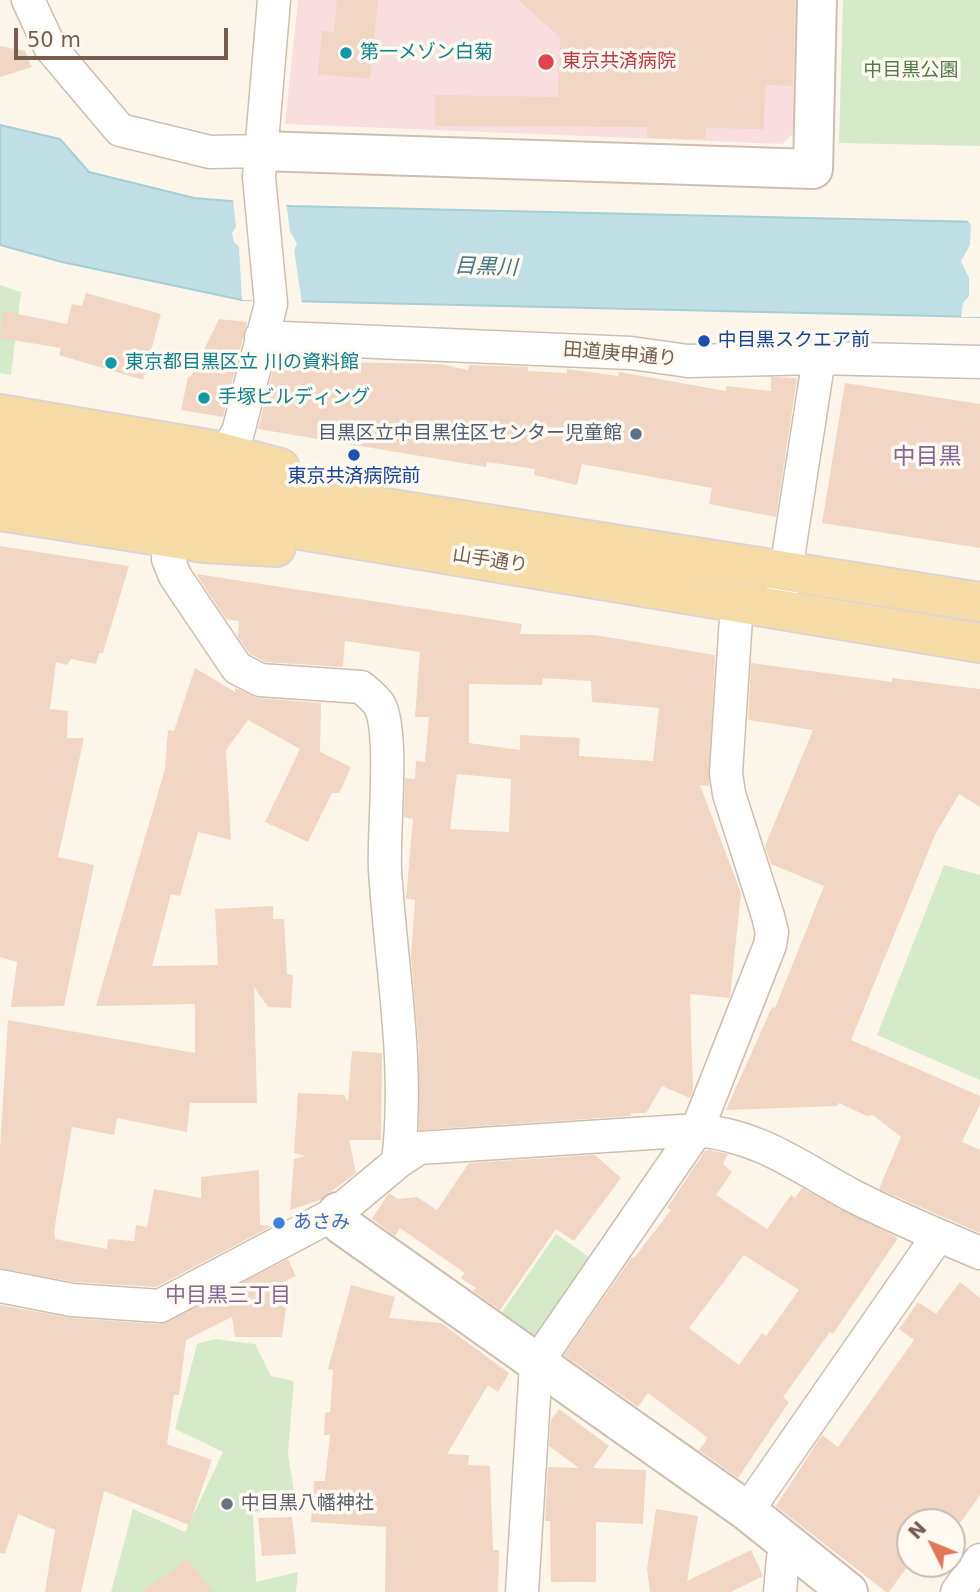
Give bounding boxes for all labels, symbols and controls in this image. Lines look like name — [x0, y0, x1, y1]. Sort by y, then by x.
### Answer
scale bar — [18, 14, 231, 58]
text: 50 m — [27, 28, 81, 52]
place label: 第一メゾン白菊 — [360, 42, 493, 64]
marker: 第一メゾン白菊 — [338, 45, 354, 61]
place label: 東京共済病院 — [562, 51, 676, 73]
marker: 東京共済病院 — [536, 52, 556, 72]
park label: 中目黒公園 — [864, 60, 958, 82]
water label: 目黒川 — [454, 254, 518, 282]
place label: 中目黒スクエア前 — [718, 330, 870, 352]
marker: 中目黒スクエア前 — [696, 333, 712, 349]
street label: 田道庚申通り — [562, 339, 678, 371]
place label: 東京都目黒区立 川の資料館 — [125, 352, 359, 374]
marker: 東京都目黒区立 川の資料館 — [103, 355, 119, 371]
place label: 手塚ビルディング — [218, 387, 370, 409]
marker: 手塚ビルディング — [196, 390, 212, 406]
place label: 目黒区立中目黒住区センター児童館 — [318, 423, 622, 445]
marker: 目黒区立中目黒住区センター児童館 — [628, 426, 644, 442]
district label: 中目黒 — [893, 444, 961, 472]
marker: 東京共済病院前 — [346, 447, 362, 463]
place label: 東京共済病院前 — [288, 466, 420, 488]
street label: 山手通り — [451, 544, 529, 578]
place label: あさみ — [293, 1212, 350, 1234]
marker: あさみ — [271, 1215, 287, 1231]
district label: 中目黒三丁目 — [165, 1284, 291, 1310]
place label: 中目黒八幡神社 — [241, 1493, 374, 1515]
marker: 中目黒八幡神社 — [219, 1496, 235, 1512]
north arrow — [896, 1508, 966, 1578]
text: N — [904, 1517, 931, 1543]

